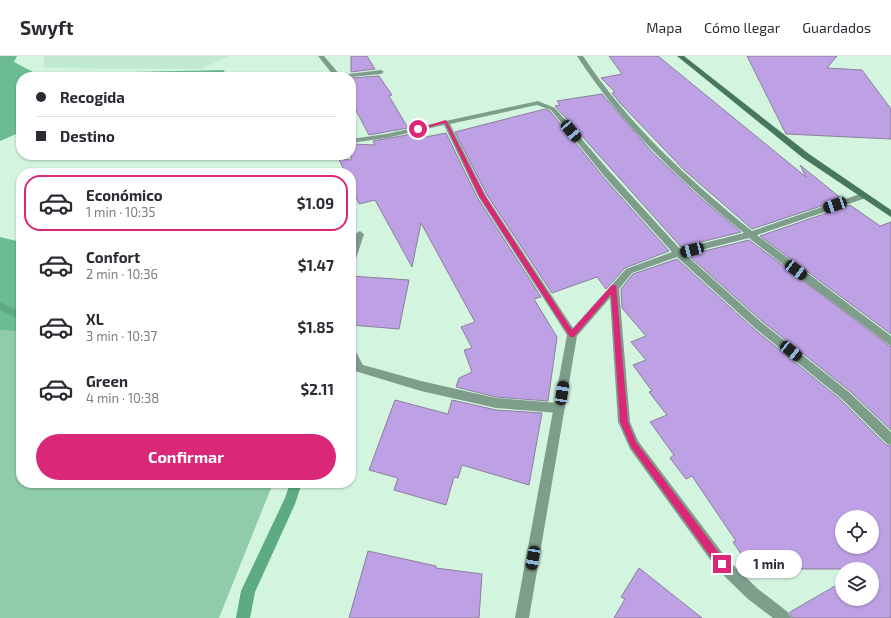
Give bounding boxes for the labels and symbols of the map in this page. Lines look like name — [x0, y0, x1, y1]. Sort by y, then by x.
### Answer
car — [559, 118, 583, 144]
route start — [409, 120, 427, 138]
car — [822, 195, 848, 215]
car — [679, 241, 705, 259]
car — [783, 258, 809, 282]
car — [778, 339, 804, 363]
car — [554, 380, 570, 406]
car — [525, 545, 541, 571]
callout: 1 min — [736, 550, 802, 578]
route end — [713, 555, 731, 573]

